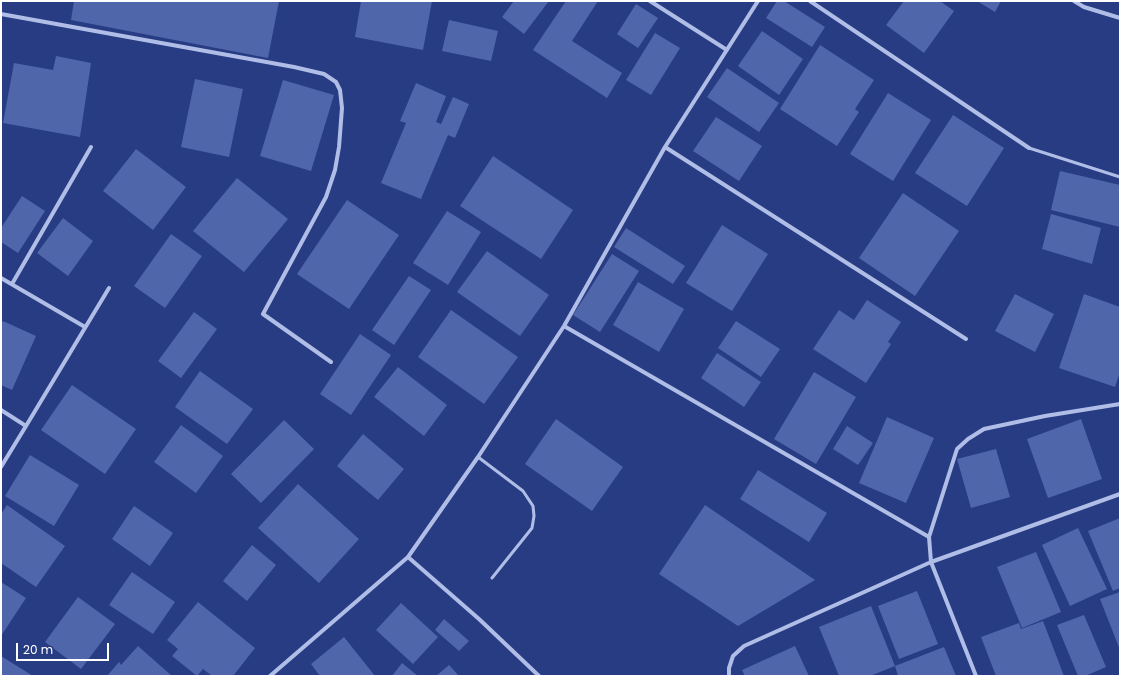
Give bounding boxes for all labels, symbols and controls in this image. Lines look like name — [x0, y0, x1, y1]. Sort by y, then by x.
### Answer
scale bar — [18, 635, 111, 661]
text: 20 m — [23, 641, 53, 658]

